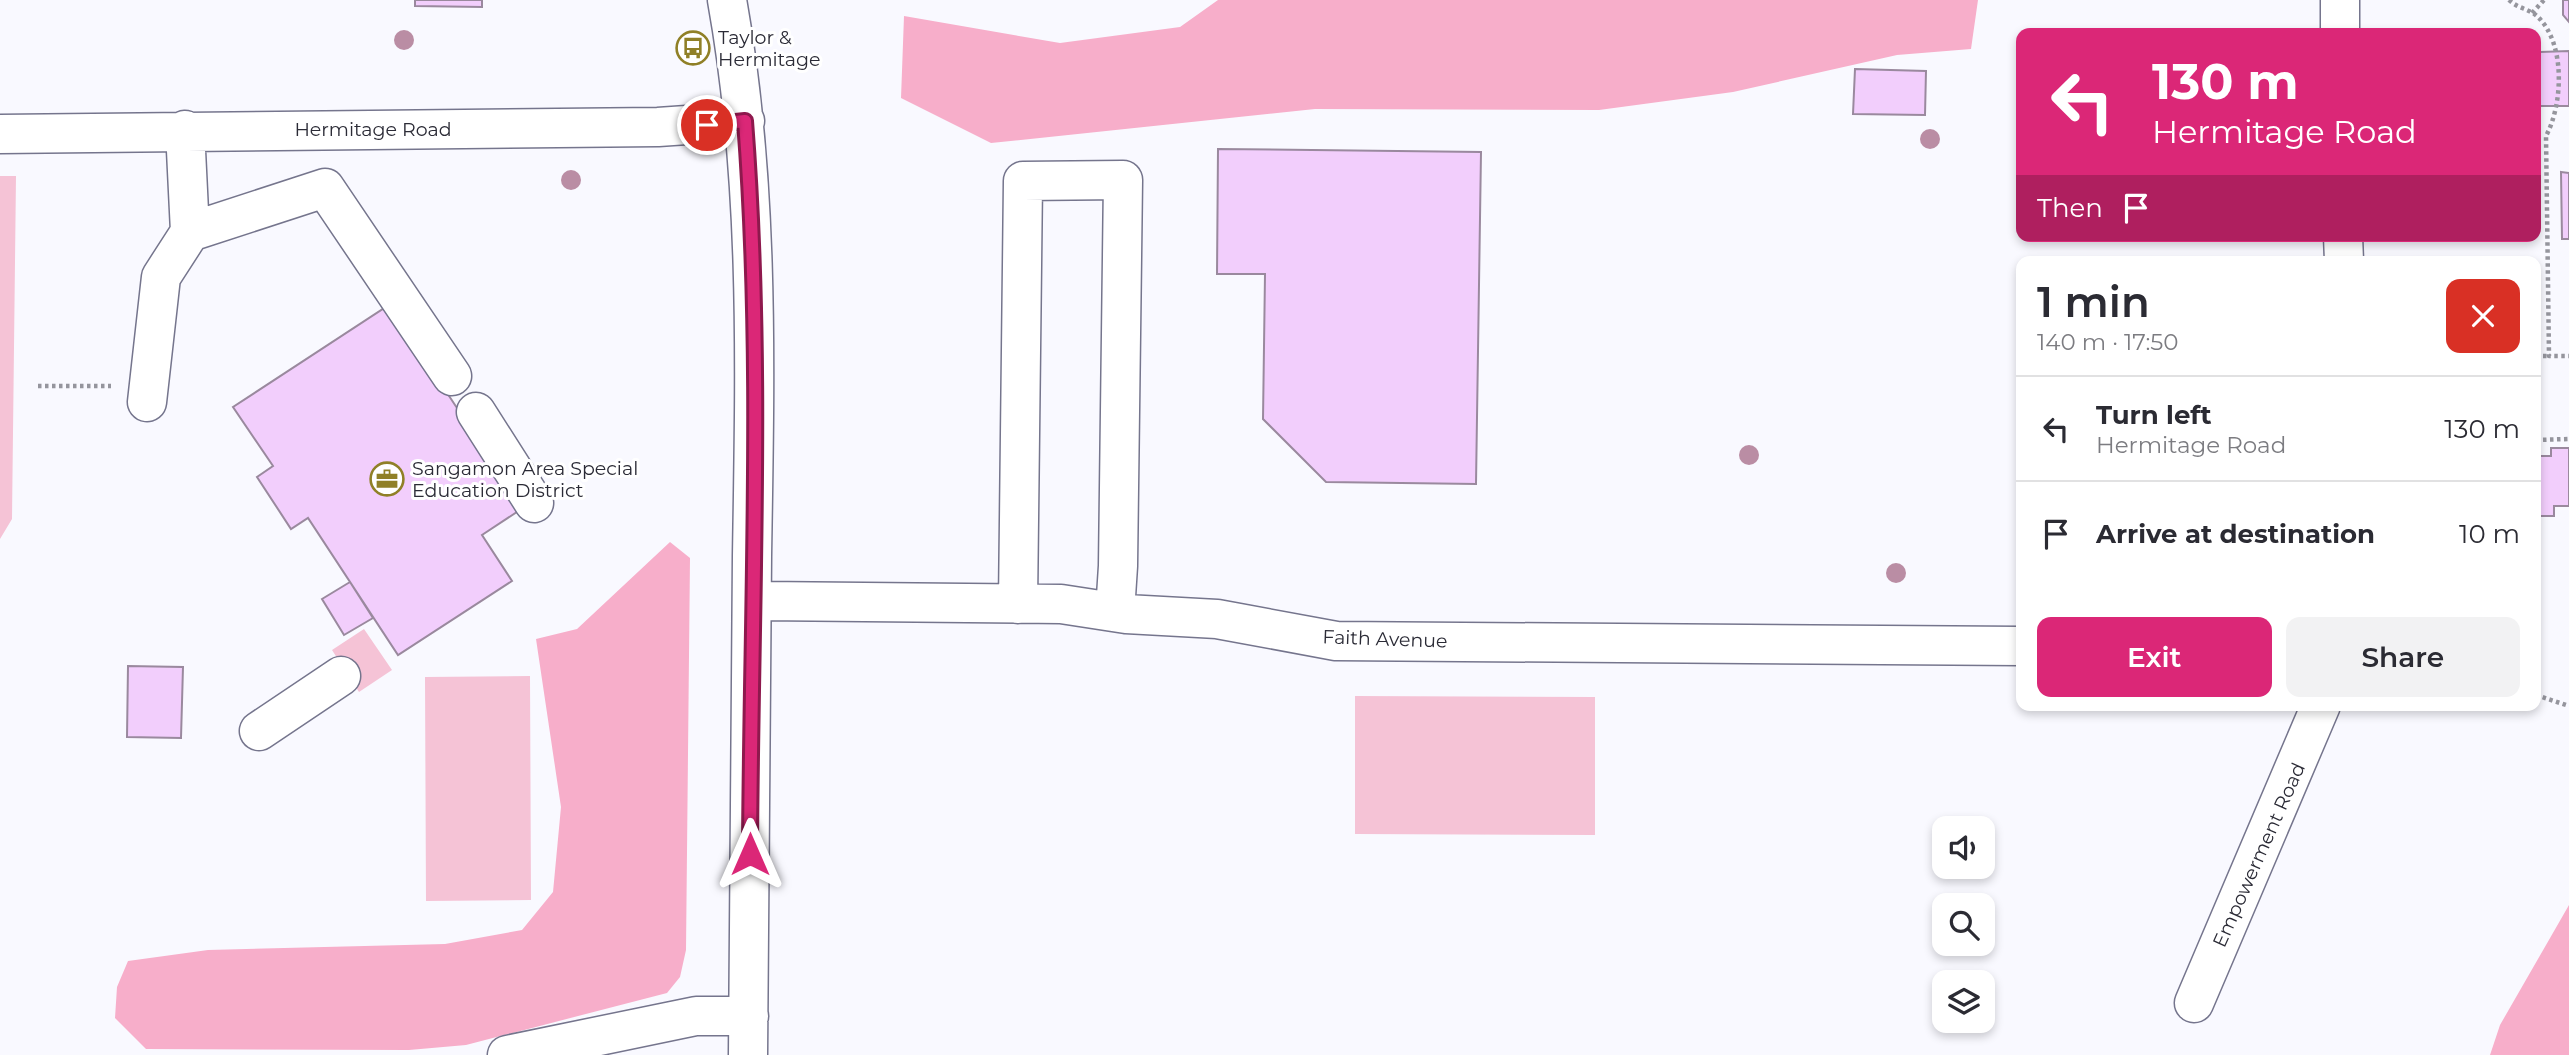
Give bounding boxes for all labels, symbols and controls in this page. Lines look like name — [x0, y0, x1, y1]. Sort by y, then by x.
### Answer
place label: Taylor & Hermitage — [718, 26, 821, 71]
bus stop icon: Taylor & Hermitage — [674, 29, 712, 67]
text: 130 m — [2152, 52, 2299, 111]
icon: left — [2037, 56, 2128, 147]
pin — [677, 95, 737, 155]
icon: arrive — [688, 106, 726, 144]
text: Hermitage Road — [2152, 112, 2417, 151]
street label: Hermitage Road — [294, 118, 452, 141]
icon: arrive — [2117, 189, 2155, 227]
text: Then — [2037, 192, 2103, 224]
text: 1 min — [2037, 276, 2150, 328]
button: close — [2446, 279, 2520, 353]
text: 140 m · 17:50 — [2037, 328, 2179, 356]
text: Turn left — [2096, 399, 2212, 431]
icon: left — [2037, 410, 2075, 448]
text: 130 m — [2444, 413, 2520, 445]
text: Hermitage Road — [2096, 431, 2286, 459]
place label: Sangamon Area Special Education District — [412, 457, 638, 502]
office icon: Sangamon Area Special Education District — [368, 460, 406, 498]
icon: arrive — [2037, 515, 2075, 553]
text: Arrive at destination — [2096, 518, 2375, 550]
text: 10 m — [2459, 518, 2520, 550]
button: Exit — [2037, 617, 2272, 697]
button: Share — [2286, 617, 2520, 697]
street label: Faith Avenue — [1322, 625, 1448, 653]
street label: Empowerment Road — [2208, 759, 2310, 951]
map controls — [1932, 816, 1995, 1033]
button: sound — [1932, 816, 1995, 879]
position arrow — [713, 817, 787, 891]
button: search — [1932, 893, 1995, 956]
button: layers — [1932, 970, 1995, 1033]

